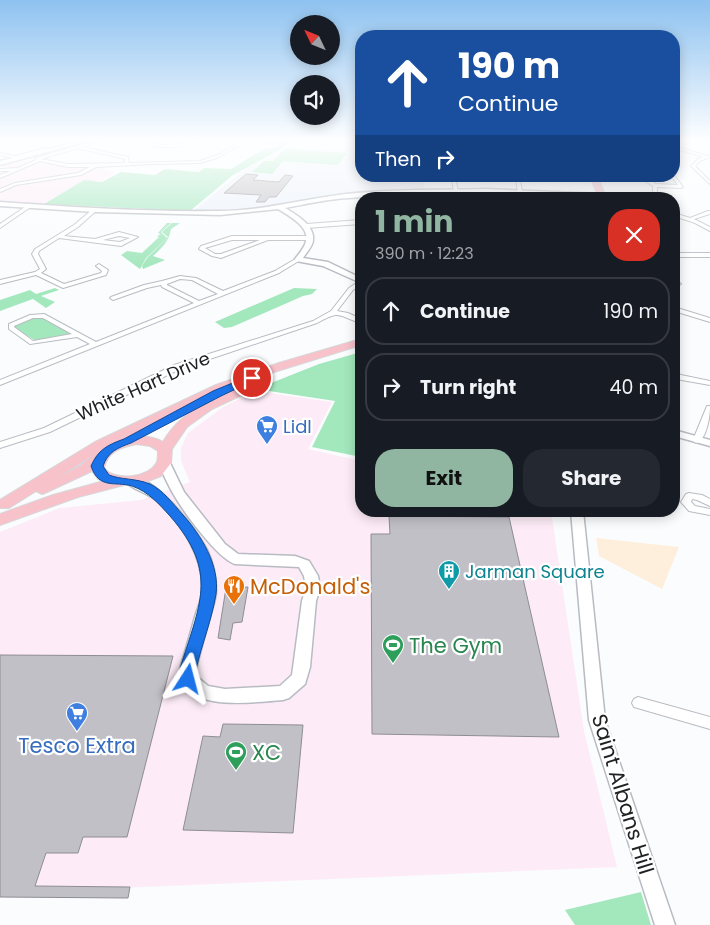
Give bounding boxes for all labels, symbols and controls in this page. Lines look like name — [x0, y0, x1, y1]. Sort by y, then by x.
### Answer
north arrow — [290, 15, 340, 65]
map controls — [290, 15, 340, 125]
text: 190 m — [458, 41, 560, 90]
icon: ahead — [375, 50, 440, 115]
button: sound — [290, 75, 340, 125]
text: Continue — [458, 88, 558, 119]
icon: right — [431, 145, 459, 173]
text: Then — [375, 146, 421, 173]
text: 1 min — [375, 200, 453, 243]
button: close — [608, 209, 660, 261]
text: 390 m · 12:23 — [375, 242, 474, 265]
icon: ahead — [377, 297, 405, 325]
text: Continue — [420, 298, 510, 325]
text: 190 m — [603, 298, 658, 325]
street label: White Hart Drive — [72, 345, 214, 427]
pin — [231, 357, 273, 399]
icon: arrive — [238, 364, 266, 392]
icon: right — [377, 373, 405, 401]
text: Turn right — [420, 374, 516, 401]
text: 40 m — [609, 374, 658, 401]
supermarket icon: Lidl — [255, 414, 279, 445]
place label: Lidl — [283, 414, 312, 439]
button: Exit — [375, 449, 513, 507]
button: Share — [523, 449, 660, 507]
building icon: Jarman Square — [437, 559, 461, 590]
place label: Jarman Square — [465, 559, 605, 584]
place label: McDonald's — [250, 572, 370, 601]
restaurant icon: McDonald's — [222, 574, 246, 605]
place label: The Gym — [409, 631, 502, 660]
sports icon: The Gym — [381, 633, 405, 664]
position arrow — [161, 652, 213, 704]
supermarket icon: Tesco Extra — [65, 701, 89, 732]
street label: Saint Albans Hill — [585, 710, 661, 878]
place label: Tesco Extra — [18, 731, 136, 760]
place label: XC — [252, 738, 281, 767]
sports icon: XC — [224, 740, 248, 771]

